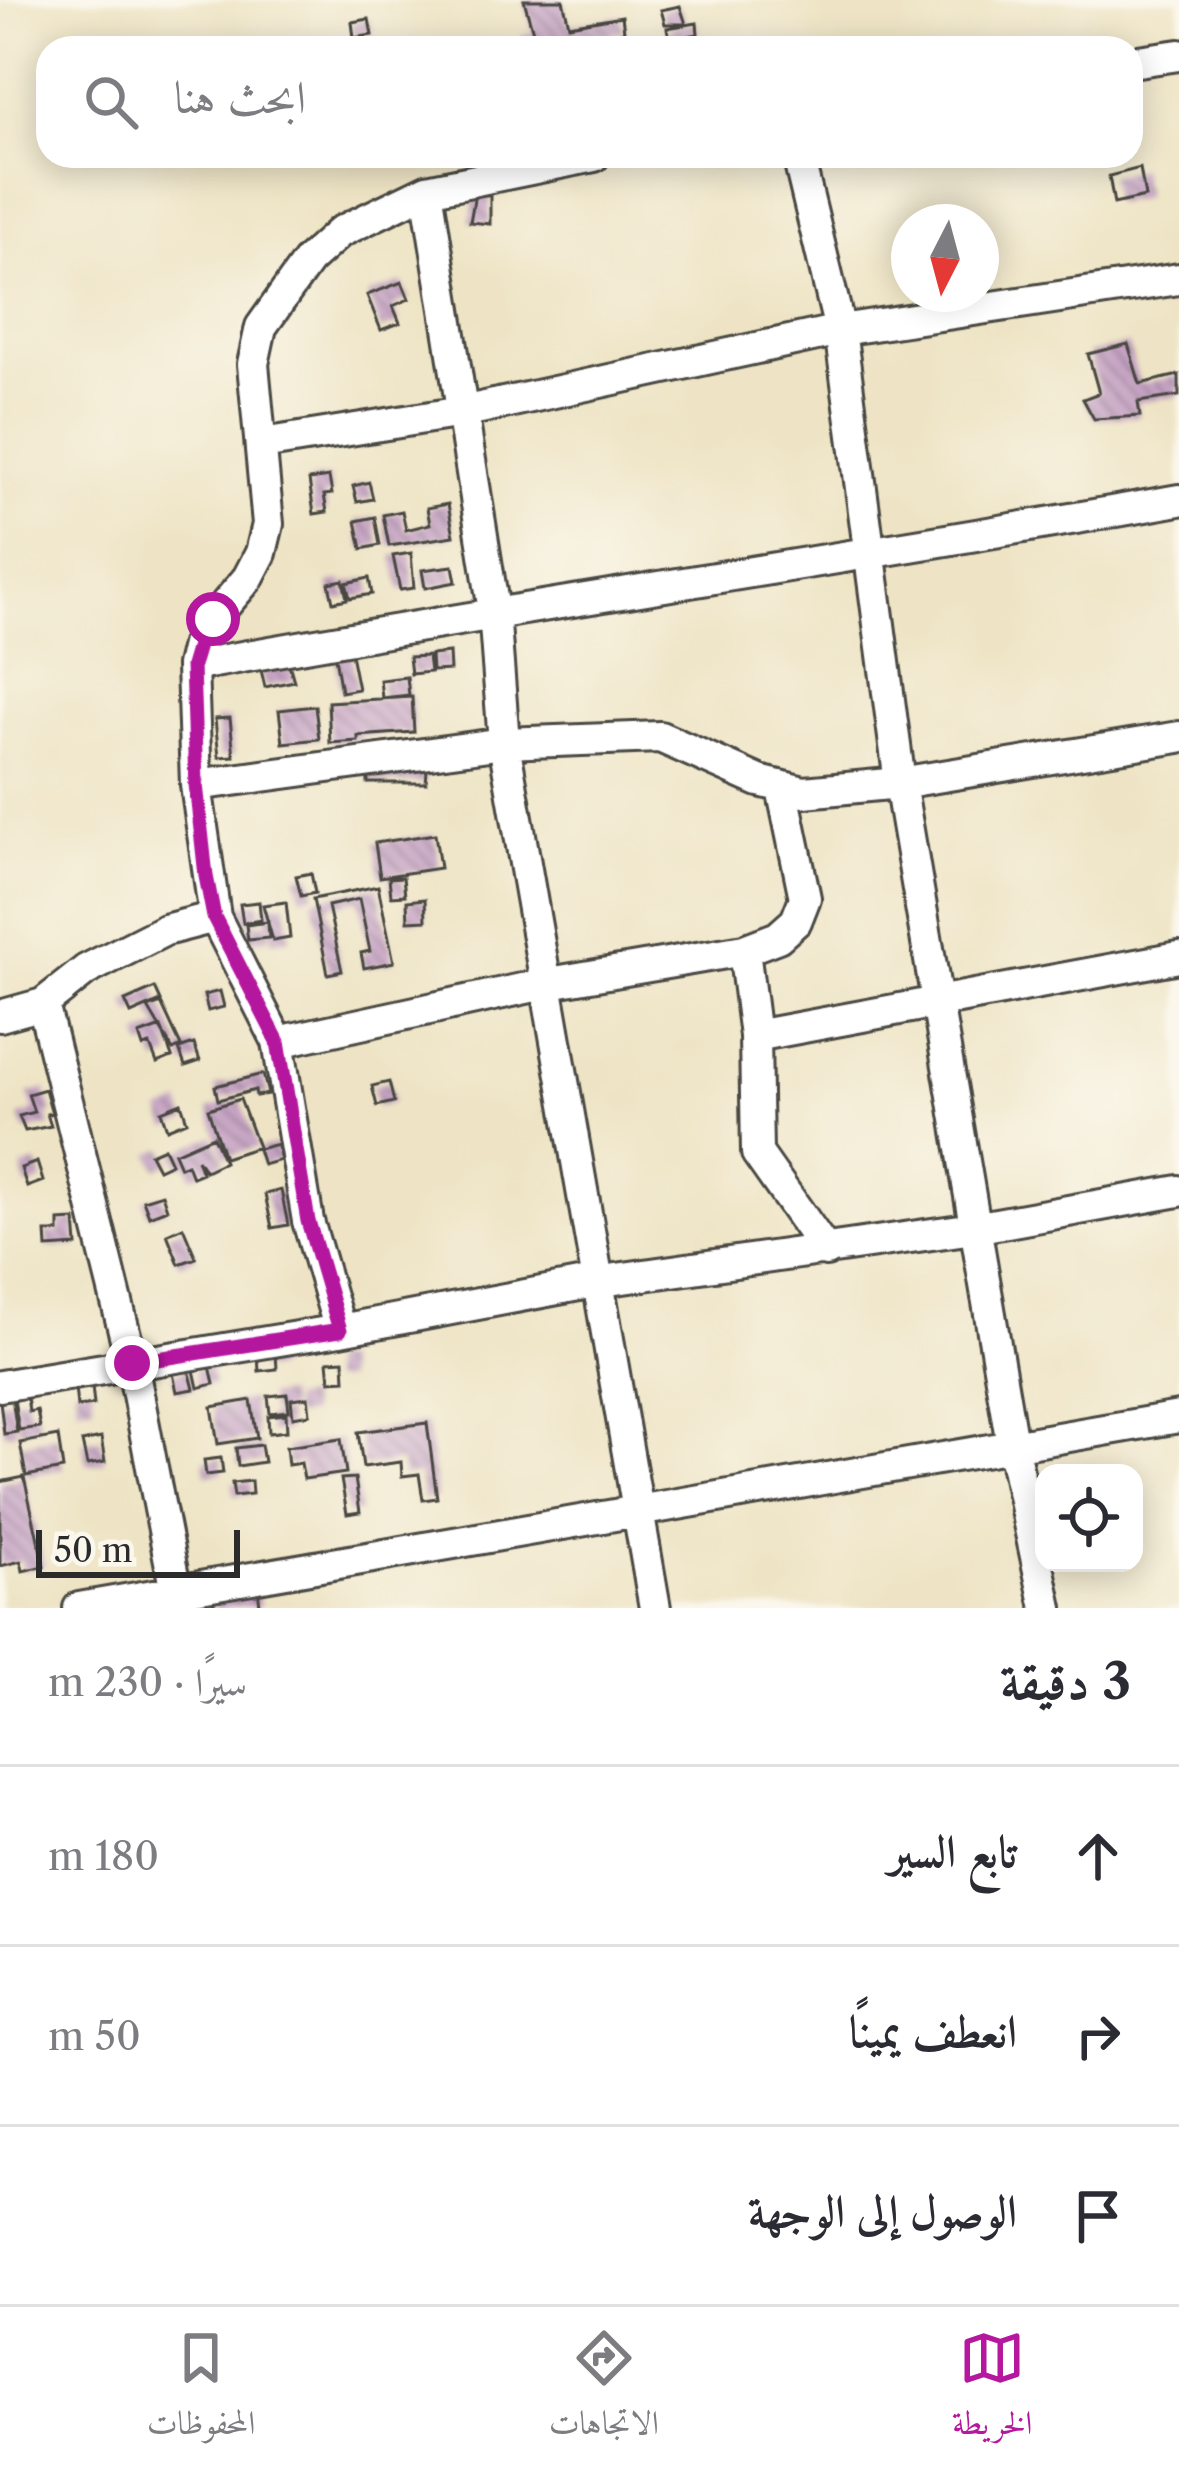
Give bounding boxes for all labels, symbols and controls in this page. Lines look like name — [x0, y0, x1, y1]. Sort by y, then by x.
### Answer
search box — [36, 36, 1143, 168]
icon: search — [78, 69, 144, 135]
text: ابحث هنا — [174, 69, 306, 125]
north arrow — [891, 204, 999, 312]
route start — [186, 592, 240, 646]
route end — [105, 1336, 159, 1390]
map controls — [1035, 1464, 1143, 1572]
button: locate — [1035, 1464, 1143, 1572]
scale bar — [36, 1524, 240, 1577]
text: 50 m — [54, 1530, 132, 1571]
text: 3 دقيقة — [1000, 1650, 1131, 1712]
text: سيرًا · 230 m — [48, 1658, 247, 1706]
text: تابع السير — [888, 1823, 1017, 1879]
icon: ahead — [1065, 1823, 1131, 1889]
text: 180 m — [48, 1832, 159, 1880]
text: انعطف يمينًا — [849, 2003, 1017, 2059]
icon: right — [1065, 2003, 1131, 2069]
text: 50 m — [48, 2012, 141, 2060]
text: الوصول إلى الوجهة — [748, 2183, 1017, 2239]
icon: arrive — [1065, 2183, 1131, 2249]
tab: المحفوظات — [147, 2325, 255, 2455]
tab: الاتجاهات — [549, 2325, 659, 2455]
tab: الخريطة — [952, 2325, 1032, 2455]

